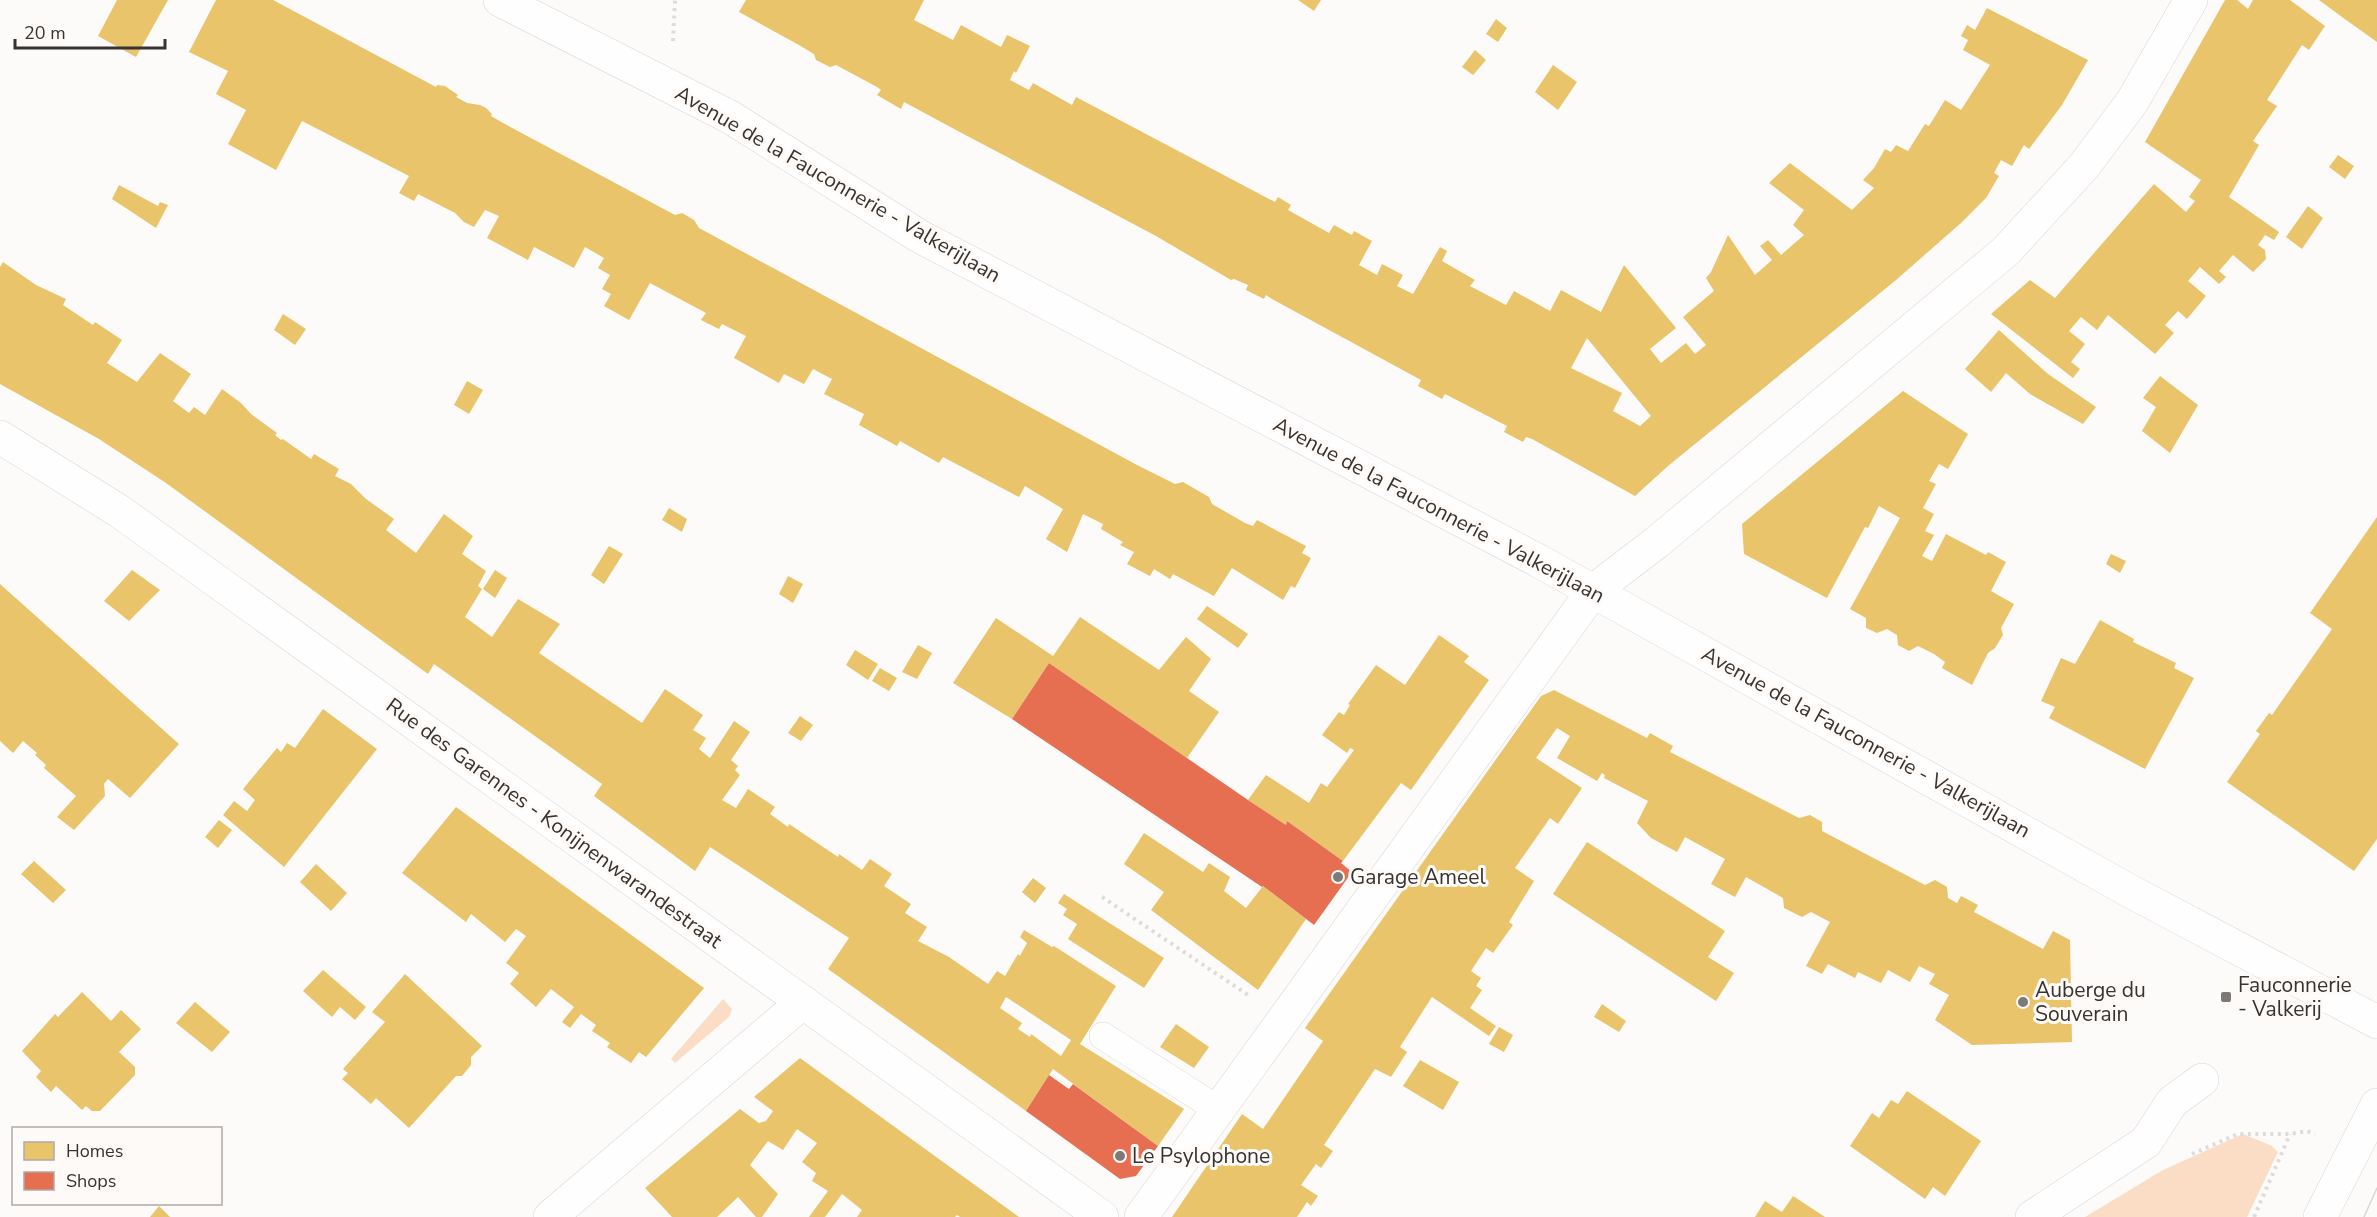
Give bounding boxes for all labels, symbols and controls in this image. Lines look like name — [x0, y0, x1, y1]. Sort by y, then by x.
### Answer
scale bar — [15, 12, 165, 50]
text: 20 m — [24, 21, 66, 45]
street label: Avenue de la Fauconnerie - Valkerijlaan — [670, 79, 1006, 289]
street label: Avenue de la Fauconnerie - Valkerijlaan — [1268, 410, 1610, 610]
street label: Avenue de la Fauconnerie - Valkerijlaan — [1697, 640, 2035, 844]
street label: Rue des Garennes - Konijnenwarandestraat — [380, 691, 728, 955]
place label: Garage Ameel — [1350, 863, 1486, 891]
marker: Garage Ameel — [1331, 870, 1345, 884]
place label: Fauconnerie - Valkerij — [2238, 971, 2352, 1023]
place label: Auberge du Souverain — [2035, 976, 2146, 1028]
marker: Fauconnerie - Valkerij — [2219, 990, 2233, 1004]
marker: Auberge du Souverain — [2016, 995, 2030, 1009]
legend — [12, 1127, 222, 1205]
text: Homes — [66, 1139, 123, 1163]
place label: Le Psylophone — [1132, 1142, 1270, 1170]
marker: Le Psylophone — [1113, 1149, 1127, 1163]
text: Shops — [66, 1169, 116, 1193]

